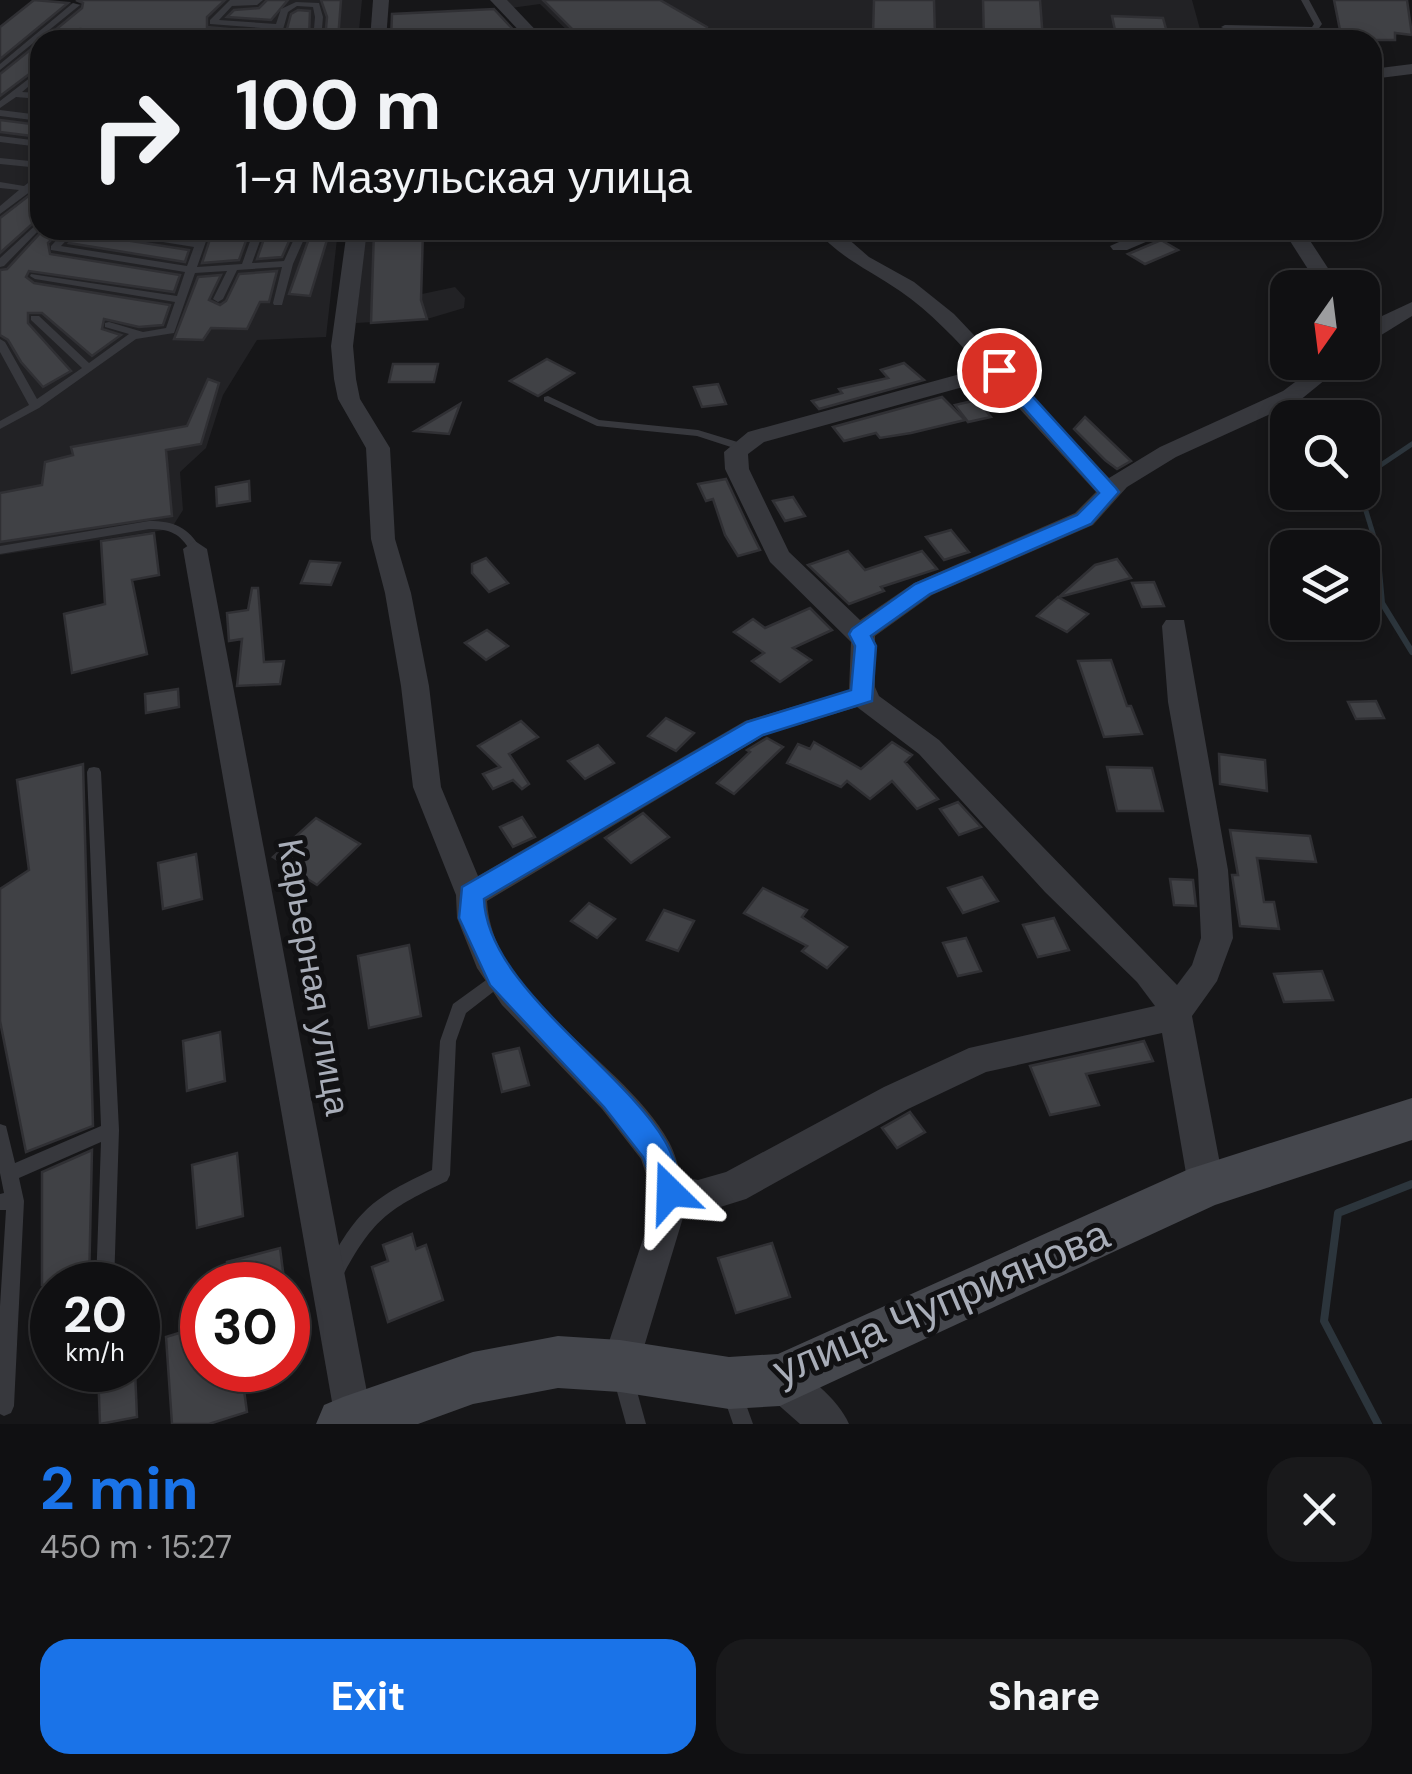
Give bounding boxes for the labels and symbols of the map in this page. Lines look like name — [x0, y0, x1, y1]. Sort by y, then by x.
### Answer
north arrow — [1270, 270, 1380, 380]
pin — [957, 328, 1042, 413]
street label: Карьерная улица — [267, 835, 361, 1119]
position arrow — [618, 1140, 722, 1244]
street label: улица Чуприянова — [765, 1206, 1118, 1398]
speed limit sign: 30 — [180, 1262, 310, 1392]

